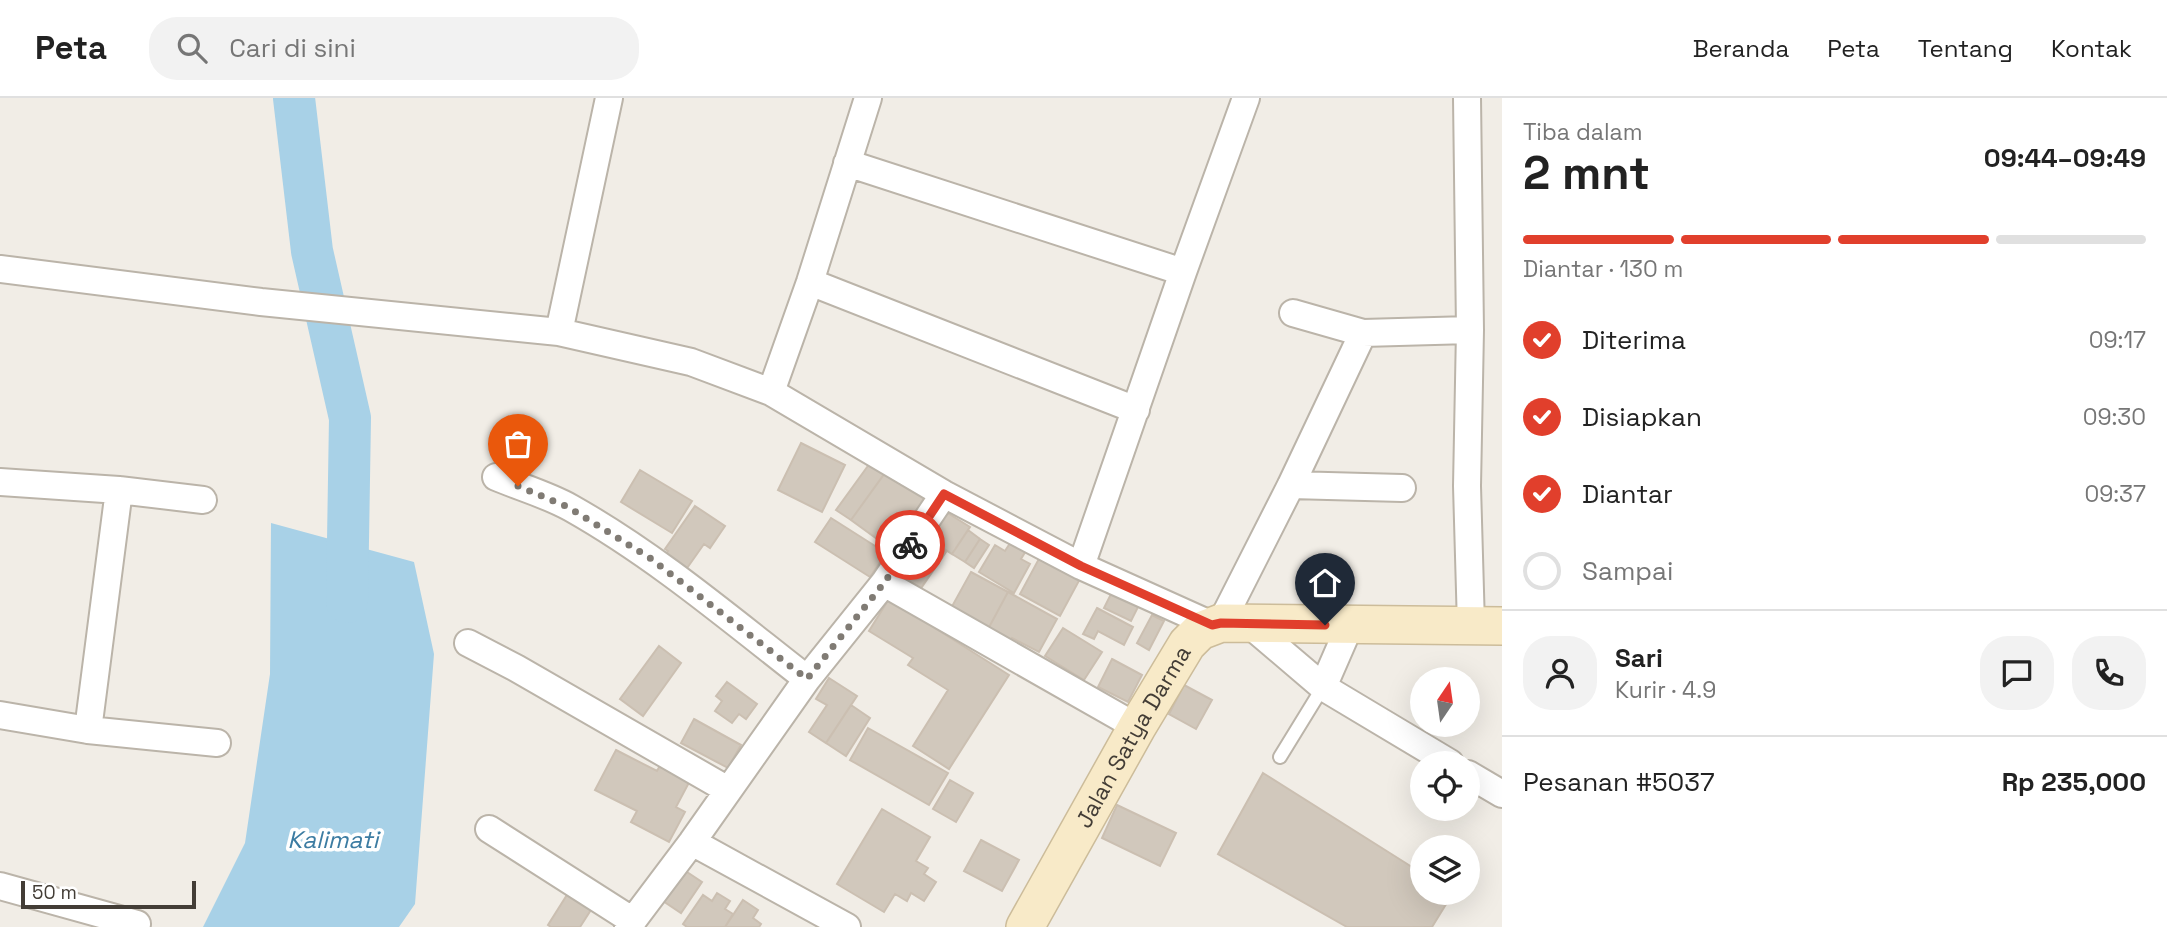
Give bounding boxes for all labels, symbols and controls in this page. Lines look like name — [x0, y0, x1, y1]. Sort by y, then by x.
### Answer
search box — [149, 17, 639, 80]
text: Peta — [35, 27, 107, 69]
icon: search — [173, 29, 211, 67]
text: Cari di sini — [229, 31, 356, 65]
text: Beranda — [1693, 33, 1789, 64]
text: Peta — [1827, 33, 1880, 64]
text: Tentang — [1918, 33, 2013, 64]
text: Kontak — [2051, 33, 2132, 64]
text: Tiba dalam — [1523, 117, 1643, 147]
text: 09:44–09:49 — [1984, 141, 2146, 175]
text: 2 mnt — [1523, 144, 1650, 202]
text: Diantar · 130 m — [1523, 254, 1683, 284]
icon: check — [1523, 321, 1561, 359]
text: Diterima — [1582, 323, 1686, 357]
text: 09:17 — [2089, 325, 2146, 355]
icon: check — [1523, 398, 1561, 436]
text: Disiapkan — [1582, 400, 1702, 434]
text: 09:30 — [2083, 402, 2146, 432]
pin — [488, 414, 548, 486]
icon: bag — [499, 425, 537, 463]
icon: check — [1523, 475, 1561, 513]
text: Diantar — [1582, 477, 1673, 511]
text: 09:37 — [2084, 479, 2146, 509]
courier — [875, 510, 945, 580]
icon: bike — [891, 526, 929, 564]
pin — [1295, 553, 1355, 625]
text: Sampai — [1582, 554, 1673, 588]
icon: home — [1306, 564, 1344, 602]
button: person — [1523, 636, 1597, 710]
button: chat — [1980, 636, 2054, 710]
button: phone — [2072, 636, 2146, 710]
street label: Jalan Satya Darma — [1069, 640, 1198, 833]
text: Sari — [1615, 641, 1663, 675]
north arrow — [1410, 667, 1480, 737]
map controls — [1410, 667, 1480, 905]
text: Kurir · 4.9 — [1615, 675, 1716, 705]
button: locate — [1410, 751, 1480, 821]
text: Pesanan #5037 — [1523, 765, 1715, 799]
text: Rp 235,000 — [2002, 765, 2146, 799]
water label: Kalimati — [288, 824, 382, 855]
button: layers — [1410, 835, 1480, 905]
scale bar — [21, 878, 196, 910]
text: 50 m — [32, 880, 77, 905]

